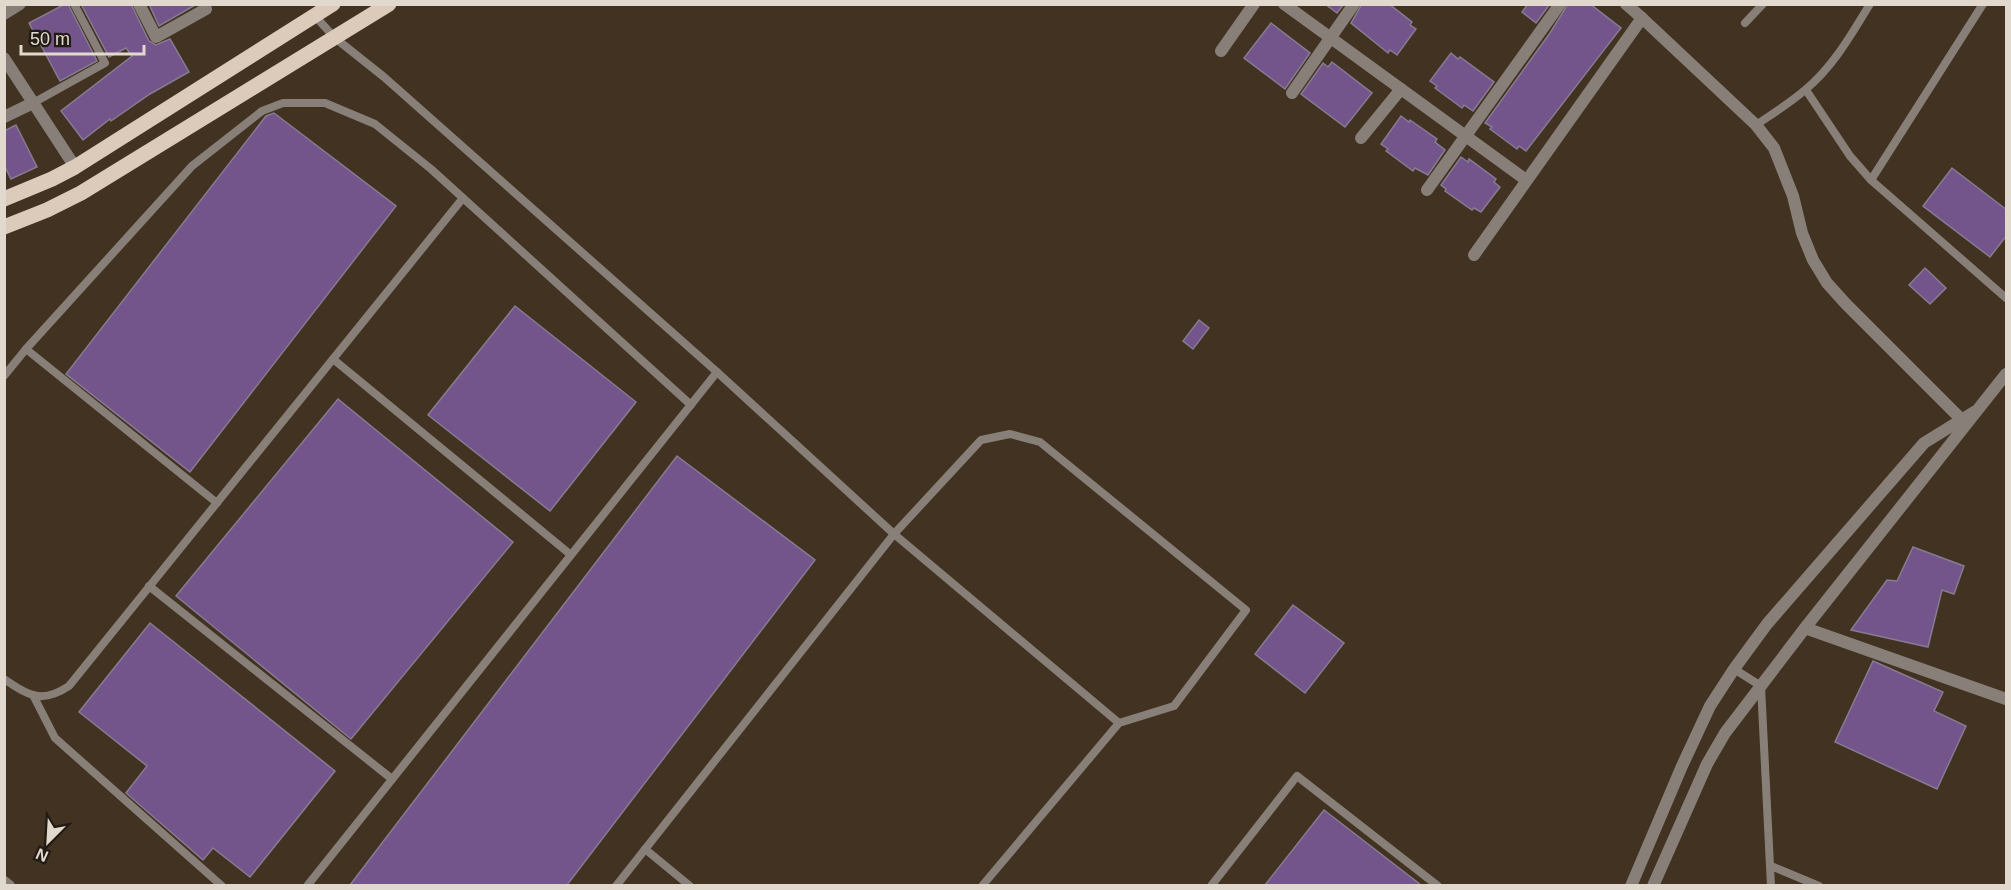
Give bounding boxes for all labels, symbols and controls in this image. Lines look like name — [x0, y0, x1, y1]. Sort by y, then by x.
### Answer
scale bar — [21, 18, 144, 56]
text: 50 m — [30, 29, 70, 49]
north arrow — [18, 812, 78, 872]
text: N — [33, 845, 51, 865]

